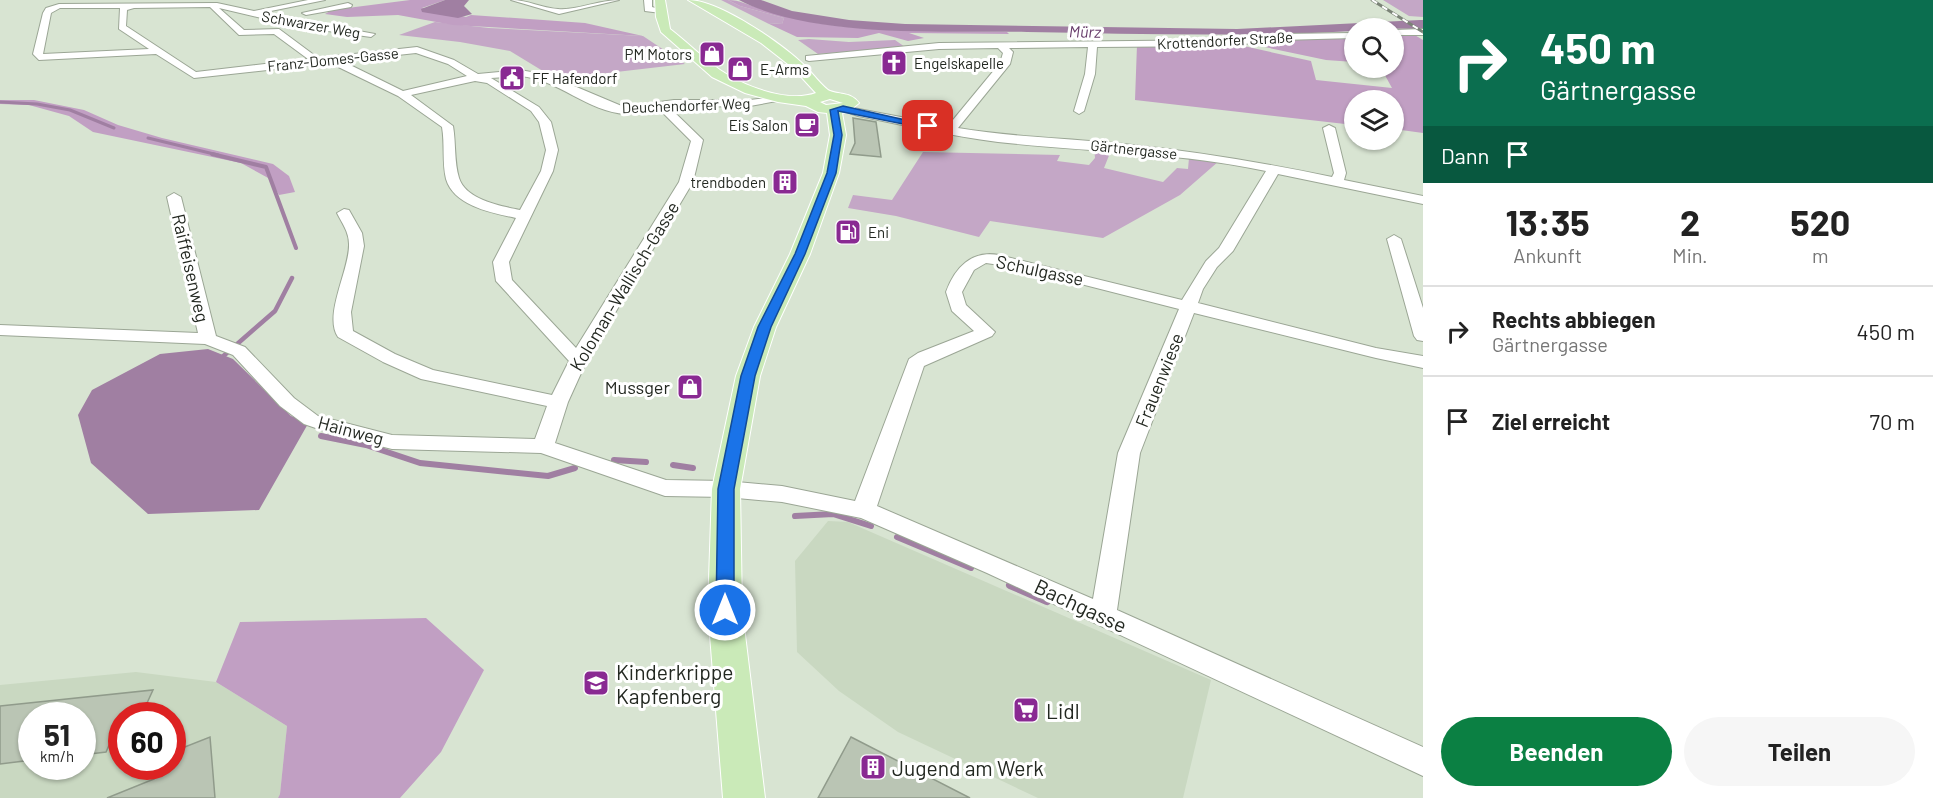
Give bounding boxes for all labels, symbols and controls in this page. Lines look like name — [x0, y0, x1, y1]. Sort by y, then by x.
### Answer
street label: Schwarzer Weg — [260, 6, 362, 42]
map controls — [1344, 18, 1404, 150]
button: search — [1344, 18, 1404, 78]
water label: Mürz — [1069, 21, 1102, 41]
text: 450 m — [1540, 22, 1655, 72]
icon: right — [1441, 24, 1519, 102]
street label: Krottendorfer Straße — [1157, 27, 1293, 53]
shop icon: PM Motors — [697, 39, 727, 69]
street label: Franz-Domes-Gasse — [267, 43, 399, 75]
place label: PM Motors — [625, 45, 692, 63]
church icon: Engelskapelle — [879, 48, 909, 78]
shop icon: E-Arms — [725, 54, 755, 84]
place label: Engelskapelle — [914, 54, 1004, 72]
place label: E-Arms — [760, 60, 809, 78]
public building icon: FF Hafendorf — [497, 63, 527, 93]
place label: FF Hafendorf — [532, 69, 617, 87]
text: Gärtnergasse — [1540, 73, 1697, 105]
button: layers — [1344, 90, 1404, 150]
street label: Deuchendorfer Weg — [621, 94, 751, 116]
pin — [902, 100, 953, 151]
icon: arrive — [911, 109, 944, 142]
cafe icon: Eis Salon — [792, 110, 822, 140]
place label: Eis Salon — [729, 116, 788, 134]
street label: Gärtnergasse — [1090, 136, 1178, 162]
icon: arrive — [1501, 138, 1534, 171]
text: Dann — [1441, 142, 1489, 168]
building icon: trendboden — [770, 167, 800, 197]
place label: trendboden — [690, 173, 766, 191]
street label: Koloman-Wallisch-Gasse — [565, 197, 683, 375]
text: 13:35 — [1506, 200, 1590, 243]
text: 2 — [1680, 200, 1700, 243]
text: 520 — [1790, 200, 1850, 243]
street label: Raiffeisenweg — [168, 212, 214, 324]
fuel station icon: Eni — [833, 217, 863, 247]
place label: Eni — [868, 223, 889, 241]
text: Ankunft — [1513, 243, 1582, 267]
text: Min. — [1672, 243, 1708, 267]
text: m — [1812, 243, 1829, 267]
street label: Schulgasse — [994, 250, 1086, 290]
text: Rechts abbiegen — [1492, 306, 1655, 332]
icon: right — [1441, 315, 1474, 348]
text: 450 m — [1857, 318, 1915, 344]
street label: Frauenwiese — [1130, 330, 1188, 430]
text: Gärtnergasse — [1492, 332, 1608, 356]
shop icon: Mussger — [675, 372, 705, 402]
place label: Mussger — [605, 376, 670, 398]
icon: arrive — [1441, 405, 1474, 438]
text: Ziel erreicht — [1492, 408, 1610, 434]
text: 70 m — [1870, 408, 1915, 434]
street label: Hainweg — [316, 411, 386, 449]
street label: Bachgasse — [1031, 573, 1131, 637]
position arrow — [693, 578, 757, 642]
place label: Kinderkrippe Kapfenberg — [616, 659, 733, 708]
school or university icon: Kinderkrippe Kapfenberg — [581, 668, 611, 698]
supermarket icon: Lidl — [1011, 695, 1041, 725]
place label: Lidl — [1046, 698, 1080, 723]
speed limit sign: 60 — [108, 702, 186, 780]
text: 51 — [44, 716, 70, 752]
button: Beenden — [1441, 717, 1672, 786]
button: Teilen — [1684, 717, 1915, 786]
text: km/h — [40, 747, 74, 765]
building icon: Jugend am Werk — [858, 752, 888, 782]
place label: Jugend am Werk — [892, 755, 1044, 780]

